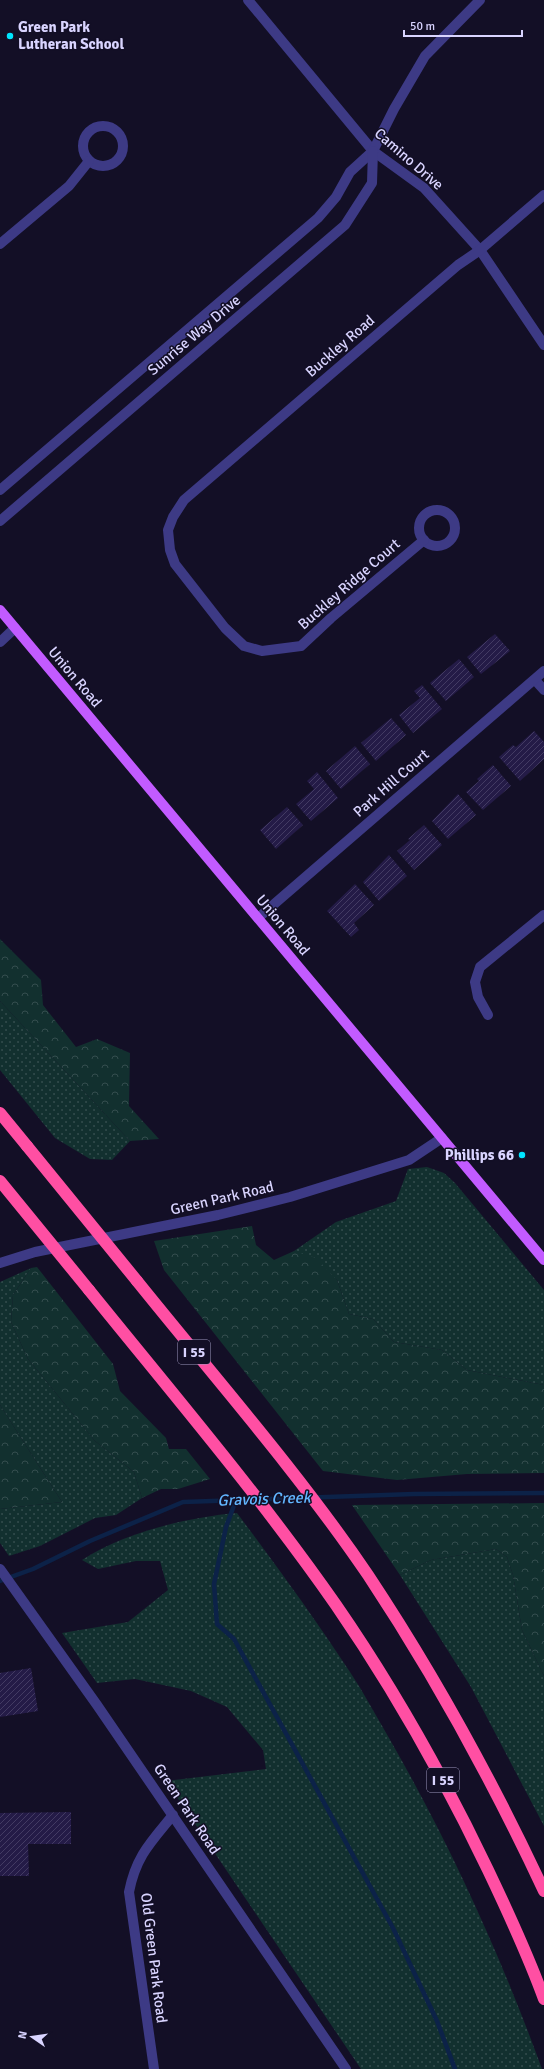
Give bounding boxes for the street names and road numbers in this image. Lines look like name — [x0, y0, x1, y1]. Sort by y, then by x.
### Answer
street label: Camino Drive — [371, 124, 447, 194]
street label: Sunrise Way Drive — [144, 291, 244, 379]
street label: Buckley Road — [302, 311, 378, 381]
street label: Buckley Ridge Court — [294, 535, 404, 633]
street label: Union Road — [44, 643, 106, 711]
street label: Park Hill Court — [350, 745, 432, 821]
street label: Union Road — [252, 891, 314, 959]
street label: Green Park Road — [169, 1177, 276, 1219]
road number: I 55 — [178, 1340, 210, 1364]
street label: Green Park Road — [150, 1760, 224, 1858]
road number: I 55 — [427, 1768, 459, 1792]
street label: Old Green Park Road — [137, 1892, 171, 2024]

